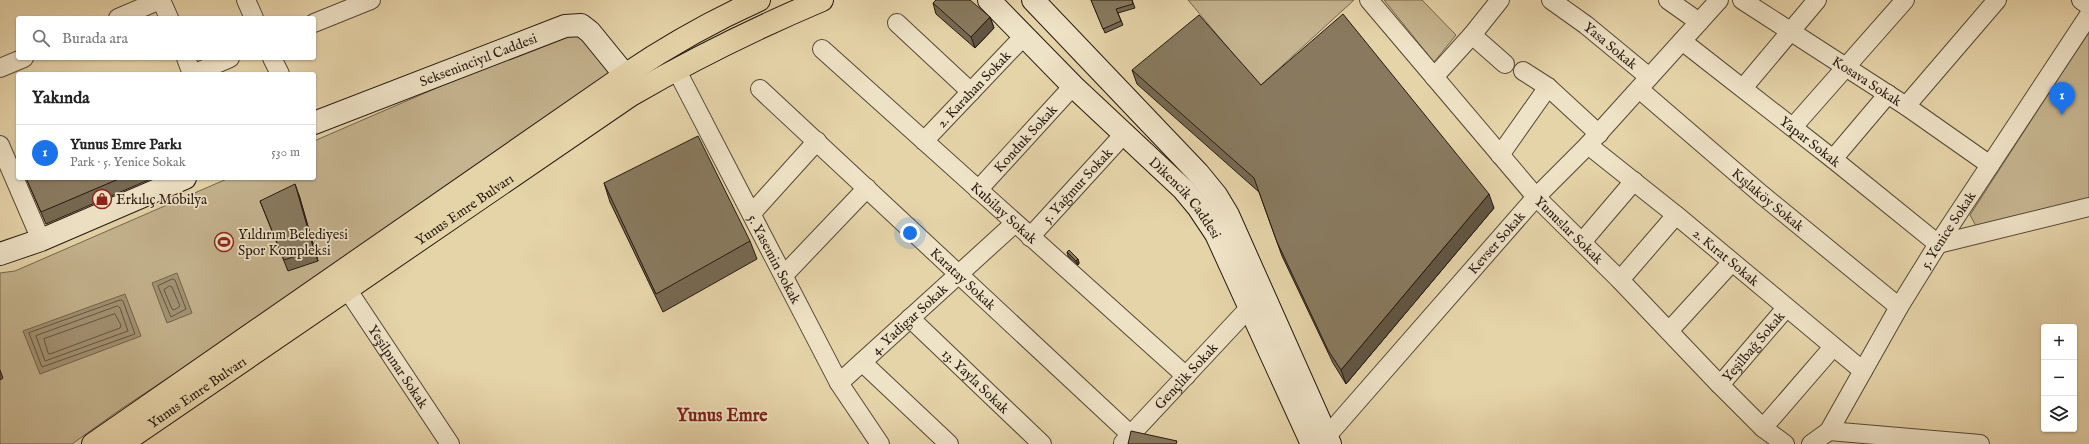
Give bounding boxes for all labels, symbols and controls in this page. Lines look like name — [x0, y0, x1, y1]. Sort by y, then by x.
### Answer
search box — [16, 16, 316, 60]
street label: Yasa Sokak — [1579, 19, 1641, 74]
icon: search — [30, 27, 52, 49]
text: Burada ara — [62, 29, 128, 48]
street label: Sekseninciyıl Caddesi — [417, 30, 540, 91]
street label: 2. Karahan Sokak — [933, 47, 1016, 132]
street label: Kosava Sokak — [1828, 53, 1905, 111]
pin: 1 — [2049, 82, 2075, 115]
text: Yakında — [32, 88, 90, 109]
street label: Konduk Sokak — [990, 101, 1062, 177]
street label: Yapar Sokak — [1776, 113, 1844, 172]
text: Yunus Emre Parkı — [70, 135, 182, 154]
text: 1 — [43, 144, 47, 161]
text: 530 m — [271, 144, 300, 161]
street label: 5. Yağmur Sokak — [1039, 144, 1117, 227]
text: Park · 5. Yenice Sokak — [70, 154, 186, 171]
street label: Dikencik Caddesi — [1145, 154, 1225, 242]
street label: Kışlaköy Sokak — [1728, 165, 1808, 236]
street label: Yunus Emre Bulvarı — [412, 170, 518, 250]
street label: Kubilay Sokak — [966, 179, 1041, 249]
shop icon: Erkılıç Mobilya — [91, 188, 113, 210]
street label: 5. Yenice Sokak — [1917, 188, 1981, 272]
place label: Erkılıç Mobilya — [116, 191, 208, 209]
street label: Yunuslar Sokak — [1530, 193, 1607, 269]
street label: Kevser Sokak — [1464, 207, 1530, 279]
street label: 5. Yasemin Sokak — [743, 212, 805, 308]
your location — [900, 223, 920, 243]
street label: 2. Kırat Sokak — [1689, 225, 1763, 291]
place label: Yıldırım Belediyesi Spor Kompleksi — [238, 226, 348, 260]
sports icon: Yıldırım Belediyesi Spor Kompleksi — [213, 231, 235, 253]
street label: Karatay Sokak — [926, 244, 1000, 315]
street label: 4. Yadigar Sokak — [868, 280, 952, 359]
street label: Yeşilbağ Sokak — [1719, 307, 1790, 386]
street label: Yeşilpınar Sokak — [363, 322, 432, 413]
map controls — [2041, 324, 2077, 432]
button: + — [2041, 324, 2077, 360]
street label: Gençlik Sokak — [1151, 339, 1222, 414]
street label: 13. Yayla Sokak — [937, 345, 1013, 418]
street label: Yunus Emre Bulvarı — [145, 353, 250, 433]
button: − — [2041, 360, 2077, 396]
button: layers — [2041, 396, 2077, 432]
district label: Yunus Emre — [676, 405, 768, 428]

